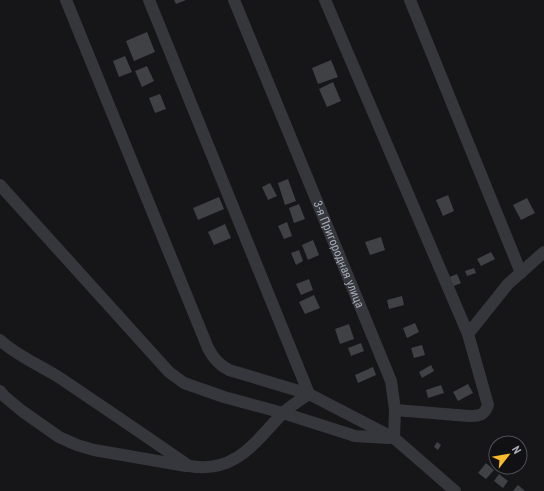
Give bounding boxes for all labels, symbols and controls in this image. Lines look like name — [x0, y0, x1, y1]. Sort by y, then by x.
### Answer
street label: 3-я Пригородная улица — [310, 199, 367, 310]
north arrow — [488, 435, 528, 475]
text: N — [509, 444, 524, 457]

